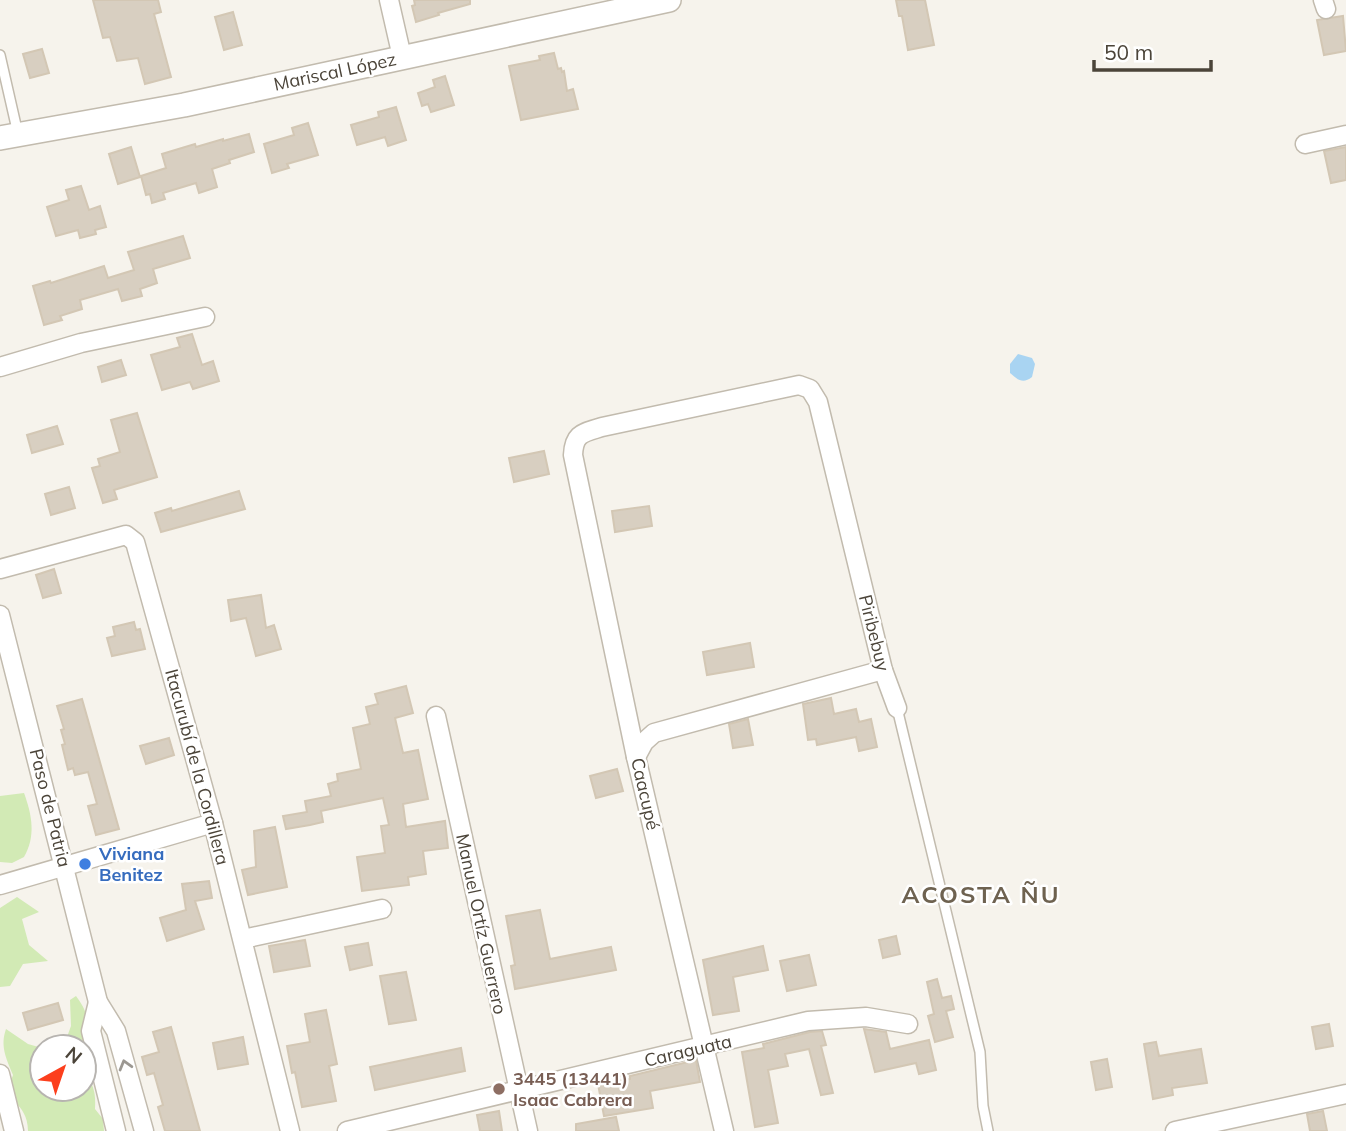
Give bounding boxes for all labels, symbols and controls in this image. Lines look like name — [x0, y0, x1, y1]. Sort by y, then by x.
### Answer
scale bar — [1094, 28, 1211, 72]
text: 50 m — [1104, 39, 1153, 65]
street label: Mariscal López — [272, 47, 398, 96]
street label: Piribebuy — [854, 592, 895, 674]
street label: Itacurubí de la Cordillera — [160, 666, 235, 867]
street label: Paso de Patria — [25, 746, 76, 870]
street label: Caacupé — [626, 755, 665, 832]
street label: Manuel Ortíz Guerrero — [451, 831, 512, 1016]
place label: Viviana Benitez — [98, 842, 164, 886]
marker: Viviana Benitez — [77, 856, 93, 872]
district label: ACOSTA ÑU — [902, 879, 1060, 909]
street label: Caraguata — [642, 1029, 734, 1072]
north arrow — [28, 1033, 98, 1103]
text: N — [61, 1041, 87, 1069]
one-way arrow — [119, 1060, 134, 1072]
place label: 3445 (13441) Isaac Cabrera — [513, 1067, 633, 1111]
marker: 3445 (13441) Isaac Cabrera — [491, 1081, 507, 1097]

